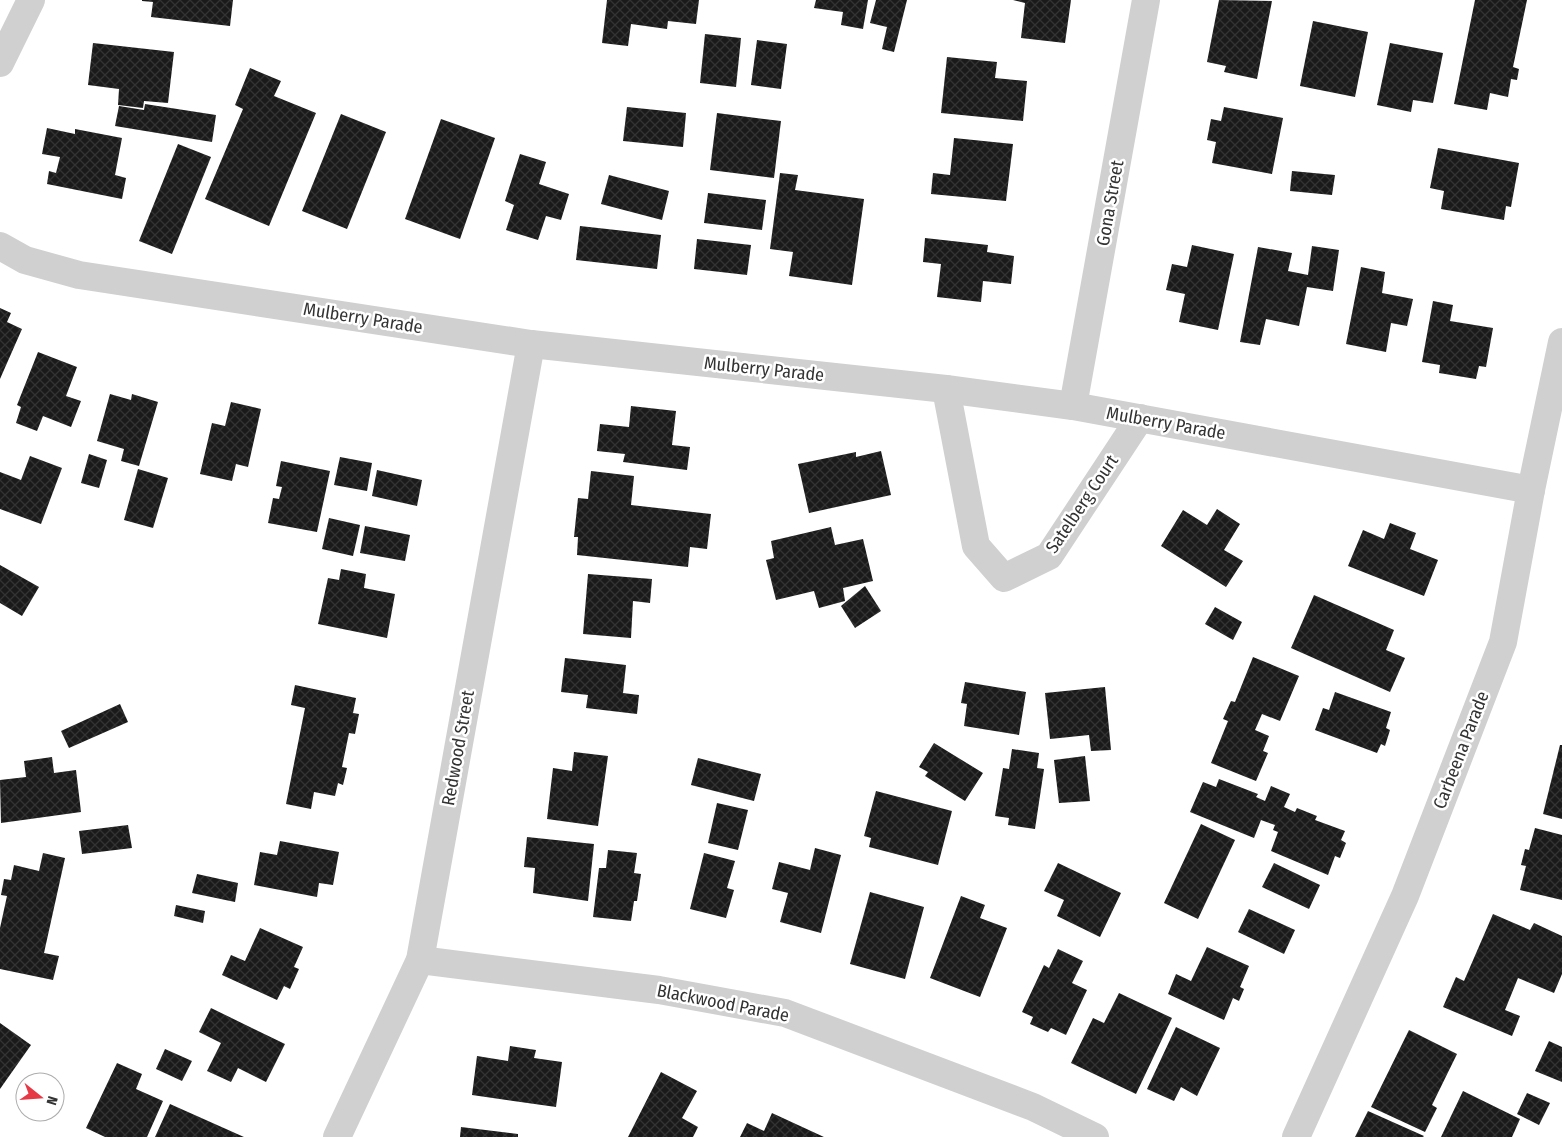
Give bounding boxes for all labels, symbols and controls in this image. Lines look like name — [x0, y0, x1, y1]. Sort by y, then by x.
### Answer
street label: Gona Street — [1092, 158, 1128, 248]
street label: Mulberry Parade — [302, 298, 424, 338]
street label: Mulberry Parade — [703, 352, 825, 386]
street label: Mulberry Parade — [1105, 402, 1227, 444]
street label: Satelberg Court — [1041, 450, 1123, 557]
street label: Redwood Street — [437, 688, 479, 807]
street label: Carbeena Parade — [1428, 688, 1494, 812]
street label: Blackwood Parade — [655, 979, 791, 1027]
north arrow — [15, 1072, 65, 1122]
text: N — [43, 1094, 61, 1107]

